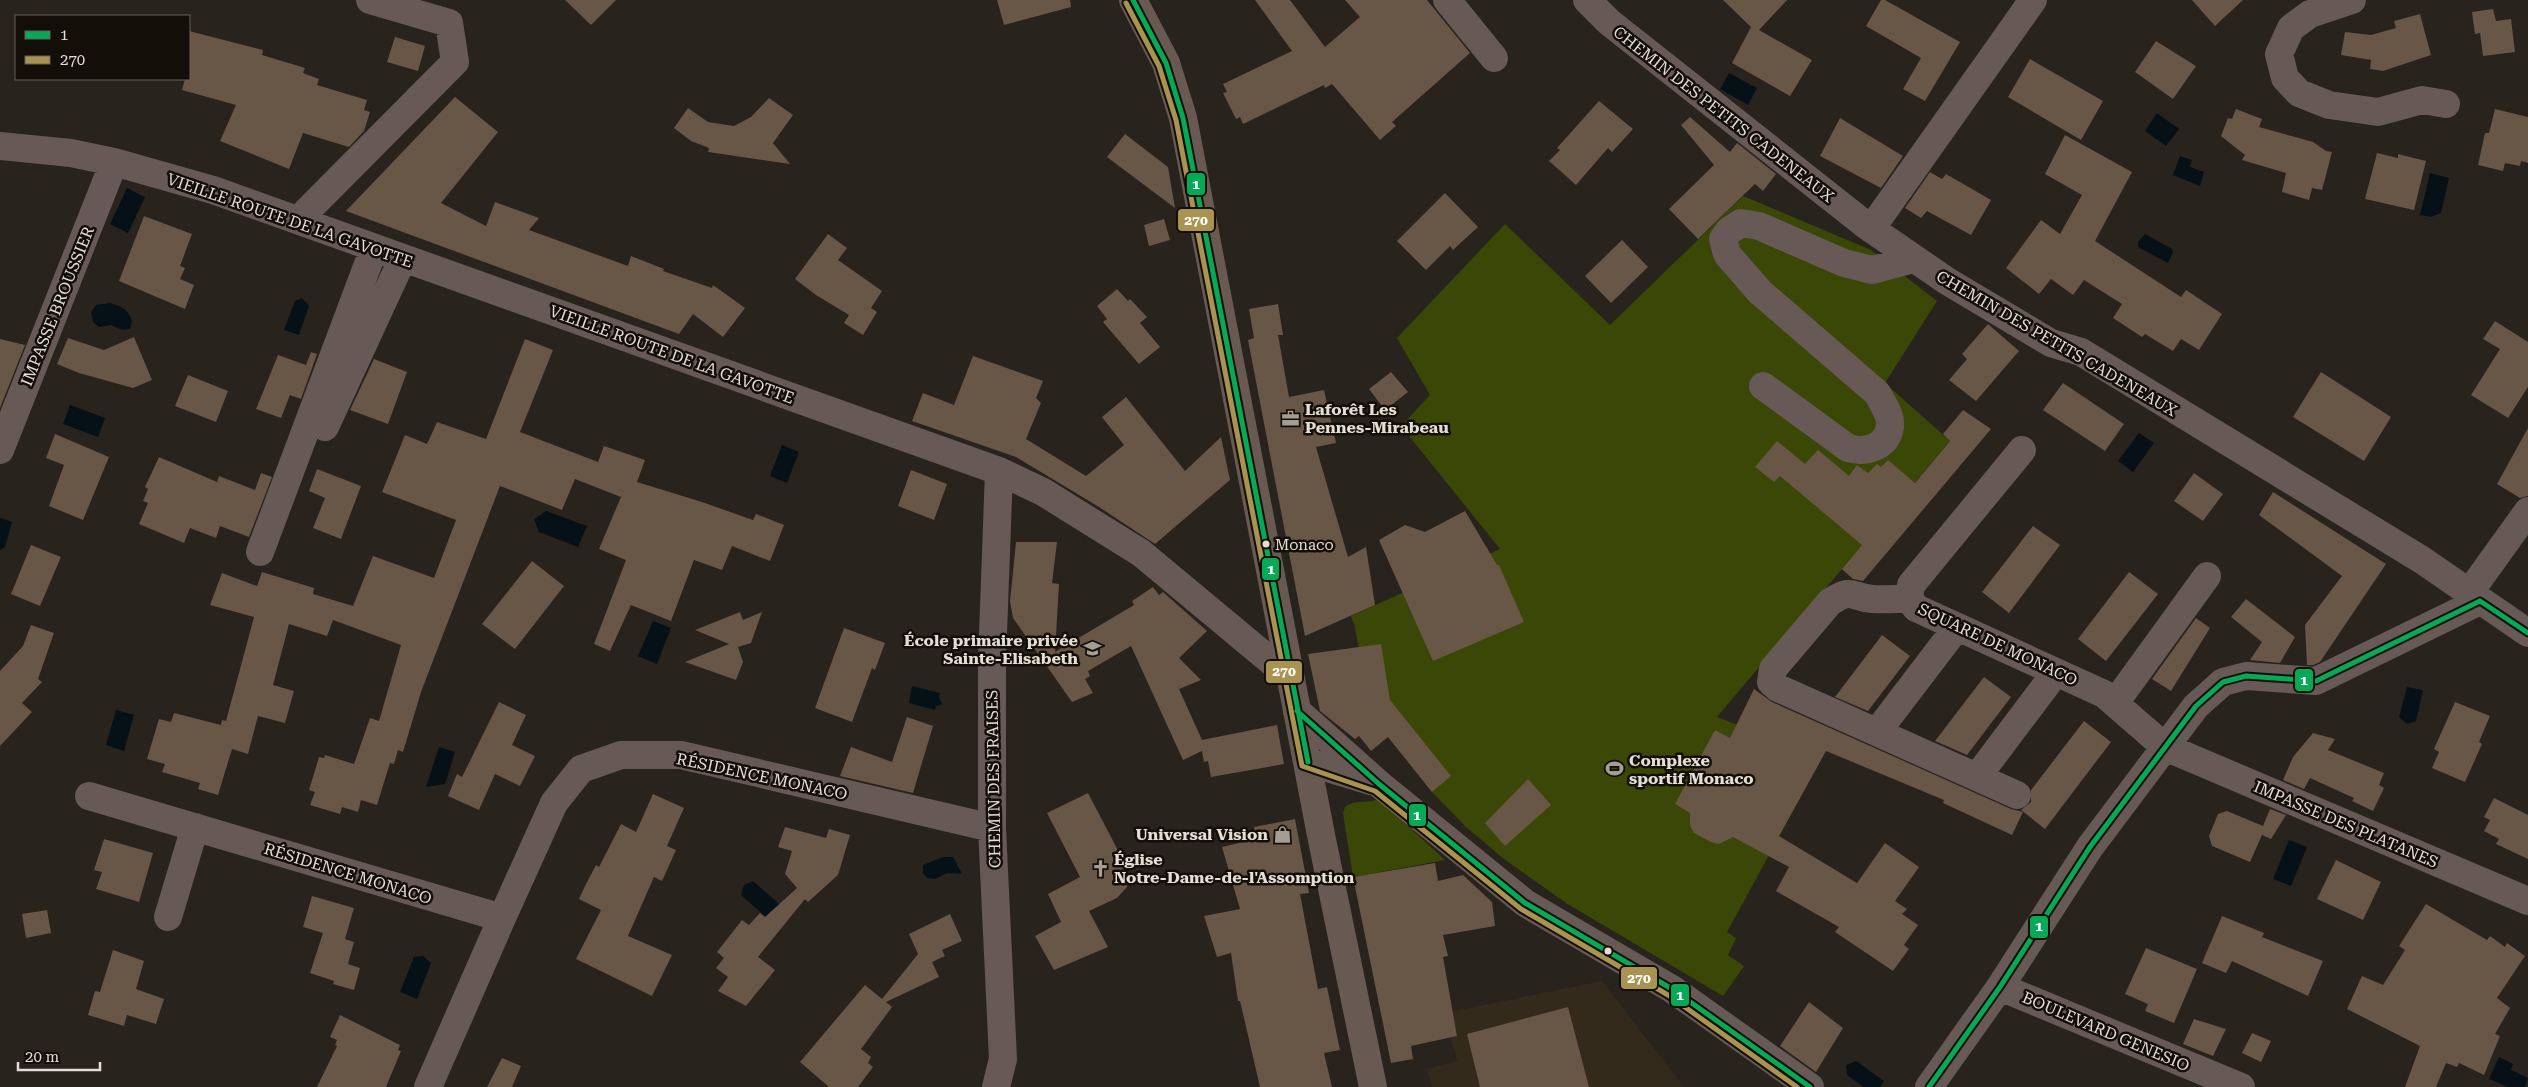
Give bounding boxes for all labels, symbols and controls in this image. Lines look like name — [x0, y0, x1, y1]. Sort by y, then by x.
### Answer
legend — [15, 15, 190, 80]
street label: CHEMIN DES PETITS CADENEAUX — [1610, 22, 1838, 207]
text: 1 — [60, 26, 68, 44]
text: 270 — [60, 51, 85, 69]
street label: VIEILLE ROUTE DE LA GAVOTTE — [164, 169, 415, 272]
line badge: 1 — [1186, 172, 1206, 196]
text: 1 — [1192, 176, 1200, 192]
line badge: 270 — [1177, 208, 1215, 232]
text: 270 — [1184, 212, 1208, 228]
street label: IMPASSE BROUSSIER — [17, 224, 98, 389]
street label: CHEMIN DES PETITS CADENEAUX — [1933, 266, 2181, 420]
street label: VIEILLE ROUTE DE LA GAVOTTE — [547, 301, 797, 408]
place label: Laforêt Les Pennes-Mirabeau — [1305, 400, 1449, 437]
office icon: Laforêt Les Pennes-Mirabeau — [1281, 408, 1301, 428]
place label: Monaco — [1275, 536, 1334, 554]
marker: Monaco — [1261, 539, 1271, 549]
line badge: 1 — [1261, 557, 1280, 581]
text: 1 — [1267, 561, 1275, 577]
street label: SQUARE DE MONACO — [1915, 599, 2080, 690]
place label: École primaire privée Sainte-Elisabeth — [904, 631, 1078, 668]
school or university icon: École primaire privée Sainte-Elisabeth — [1082, 639, 1102, 659]
line badge: 270 — [1265, 660, 1303, 684]
text: 270 — [1272, 663, 1296, 679]
line badge: 1 — [2294, 668, 2314, 692]
text: 1 — [2300, 672, 2308, 688]
street label: CHEMIN DES FRAISES — [982, 690, 1005, 868]
street label: RÉSIDENCE MONACO — [675, 749, 849, 804]
place label: Complexe sportif Monaco — [1629, 751, 1754, 788]
sports icon: Complexe sportif Monaco — [1605, 759, 1625, 779]
street label: IMPASSE DES PLATANES — [2251, 777, 2441, 872]
line badge: 1 — [1408, 803, 1427, 827]
text: 1 — [1413, 807, 1421, 823]
shop icon: Universal Vision — [1272, 824, 1292, 844]
place label: Universal Vision — [1136, 825, 1268, 844]
street label: RÉSIDENCE MONACO — [262, 839, 434, 908]
place label: Église Notre-Dame-de-l'Assomption — [1114, 850, 1354, 887]
church icon: Église Notre-Dame-de-l'Assomption — [1090, 858, 1110, 878]
line badge: 1 — [2029, 915, 2049, 939]
text: 1 — [2035, 918, 2043, 934]
unlabelled marker — [1603, 946, 1613, 956]
line badge: 270 — [1620, 966, 1658, 990]
text: 270 — [1627, 970, 1651, 986]
line badge: 1 — [1670, 983, 1690, 1007]
text: 1 — [1676, 987, 1684, 1003]
street label: BOULEVARD GENESIO — [2019, 988, 2192, 1075]
scale bar — [18, 1040, 100, 1072]
text: 20 m — [25, 1048, 60, 1066]

